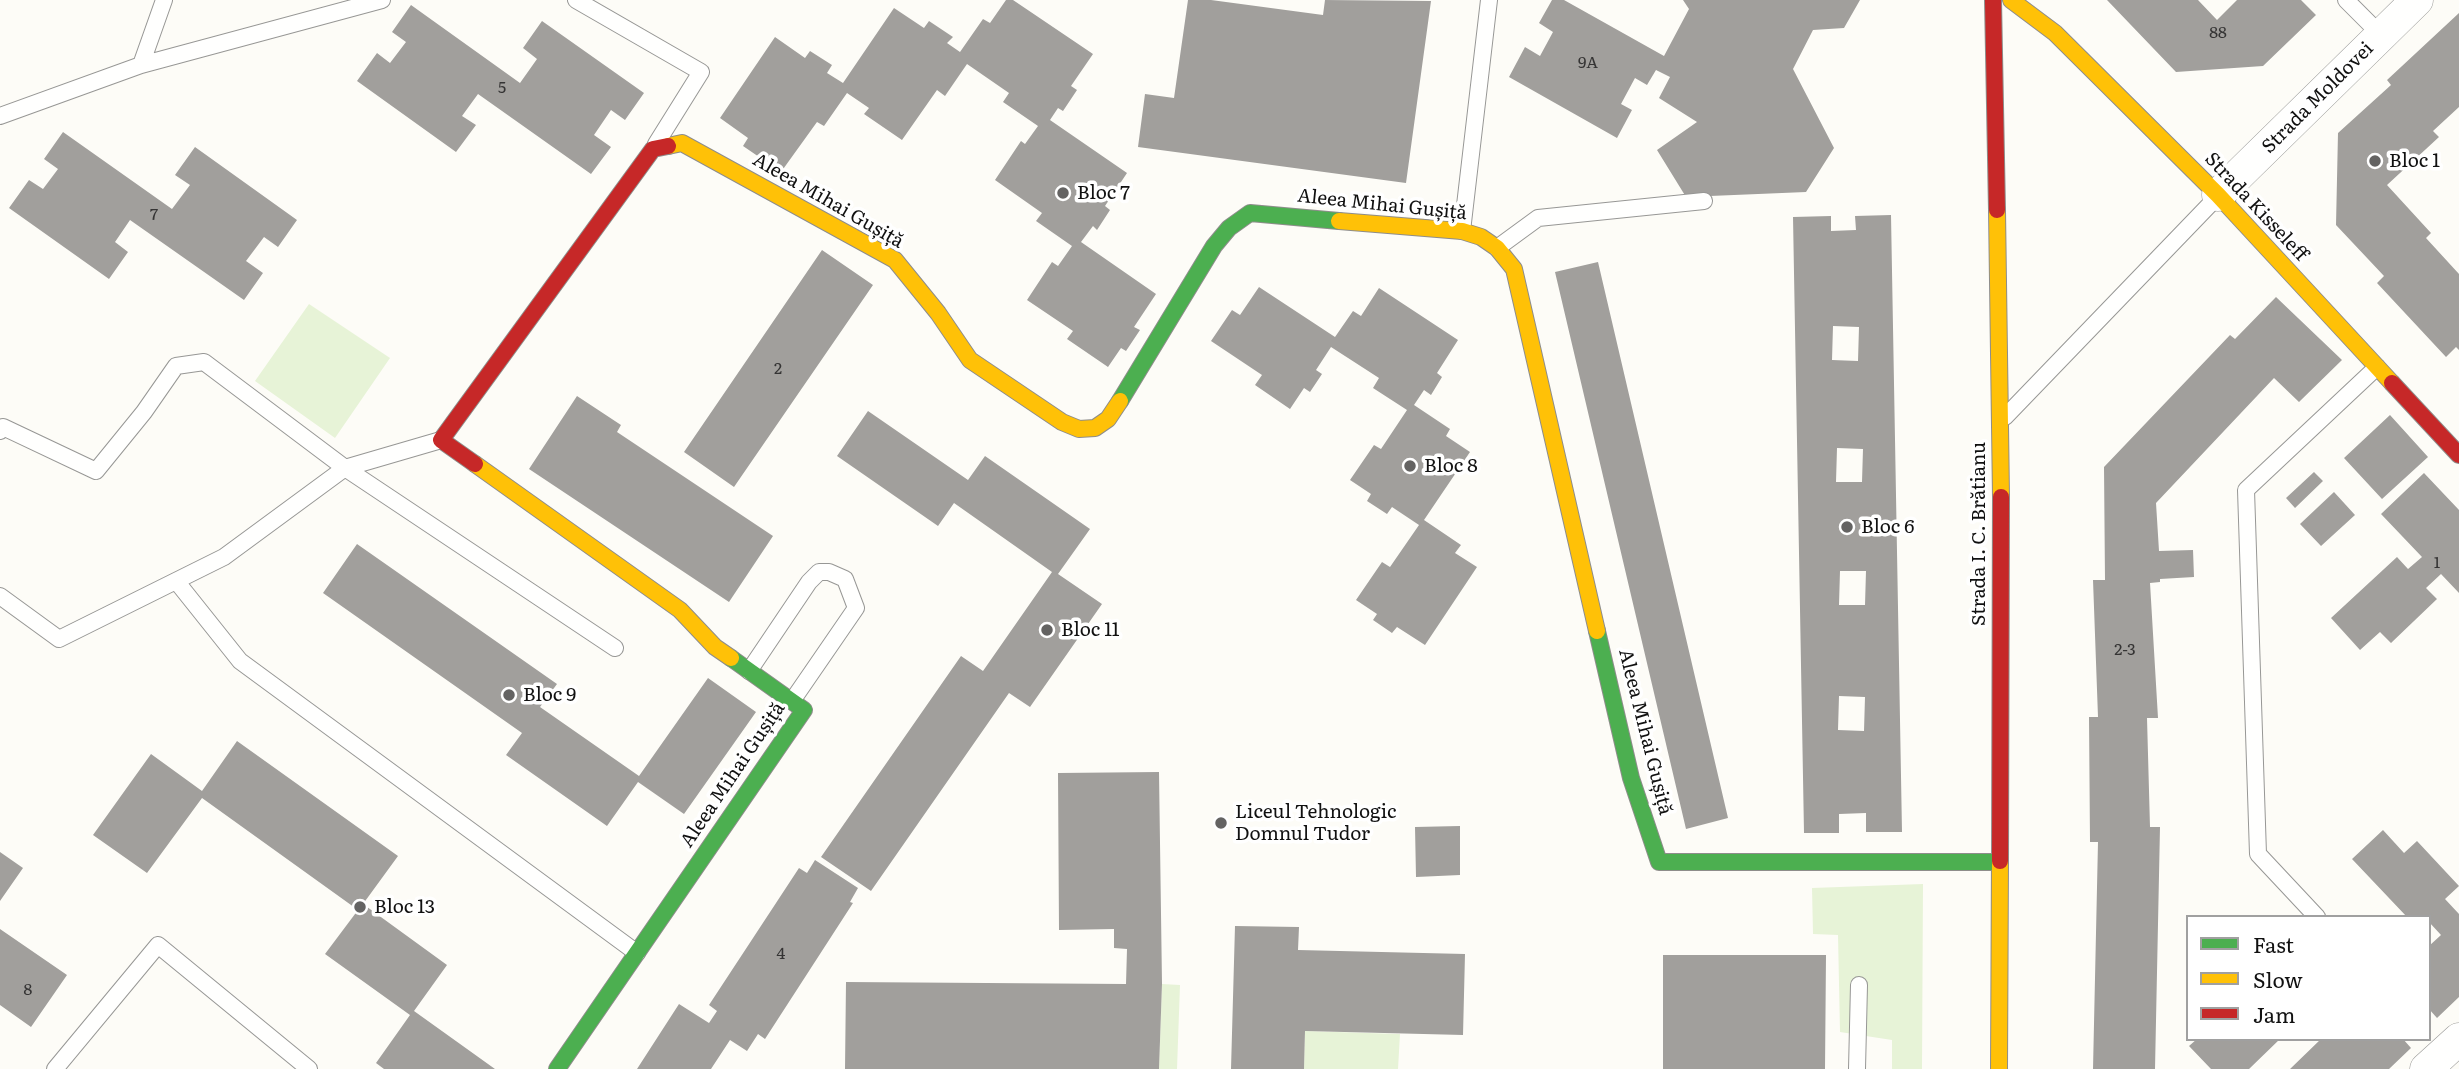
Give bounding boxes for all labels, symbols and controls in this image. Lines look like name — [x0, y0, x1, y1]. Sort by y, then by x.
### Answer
house number: 88 — [2209, 23, 2227, 43]
street label: Strada Moldovei — [2258, 38, 2378, 158]
house number: 9A — [1578, 53, 1598, 73]
house number: 5 — [498, 78, 506, 98]
street label: Strada Kisseleff — [2200, 148, 2312, 266]
street label: Aleea Mihai Gușiță — [748, 149, 908, 253]
place label: Bloc 1 — [2389, 150, 2440, 172]
marker: Bloc 1 — [2367, 153, 2383, 169]
place label: Bloc 7 — [1077, 182, 1130, 204]
marker: Bloc 7 — [1055, 185, 1071, 201]
street label: Aleea Mihai Gușiță — [1296, 185, 1468, 225]
house number: 7 — [150, 205, 158, 225]
house number: 2 — [774, 359, 782, 379]
street label: Strada I. C. Brătianu — [1968, 442, 1990, 626]
place label: Bloc 8 — [1424, 455, 1478, 477]
marker: Bloc 8 — [1402, 458, 1418, 474]
place label: Bloc 6 — [1861, 516, 1914, 538]
marker: Bloc 6 — [1839, 519, 1855, 535]
house number: 1 — [2434, 553, 2440, 573]
place label: Bloc 11 — [1061, 619, 1120, 641]
marker: Bloc 11 — [1039, 622, 1055, 638]
house number: 2-3 — [2114, 640, 2136, 660]
street label: Aleea Mihai Gușiță — [1613, 647, 1677, 817]
place label: Bloc 9 — [523, 684, 576, 706]
marker: Bloc 9 — [501, 687, 517, 703]
street label: Aleea Mihai Gușiță — [676, 698, 790, 852]
place label: Liceul Tehnologic Domnul Tudor — [1235, 801, 1396, 845]
marker: Liceul Tehnologic Domnul Tudor — [1213, 815, 1229, 831]
place label: Bloc 13 — [374, 896, 435, 918]
marker: Bloc 13 — [352, 899, 368, 915]
legend — [2186, 915, 2431, 1041]
text: Fast — [2253, 928, 2294, 959]
house number: 4 — [777, 944, 785, 964]
text: Slow — [2253, 963, 2303, 994]
house number: 8 — [24, 980, 32, 1000]
text: Jam — [2253, 998, 2295, 1029]

